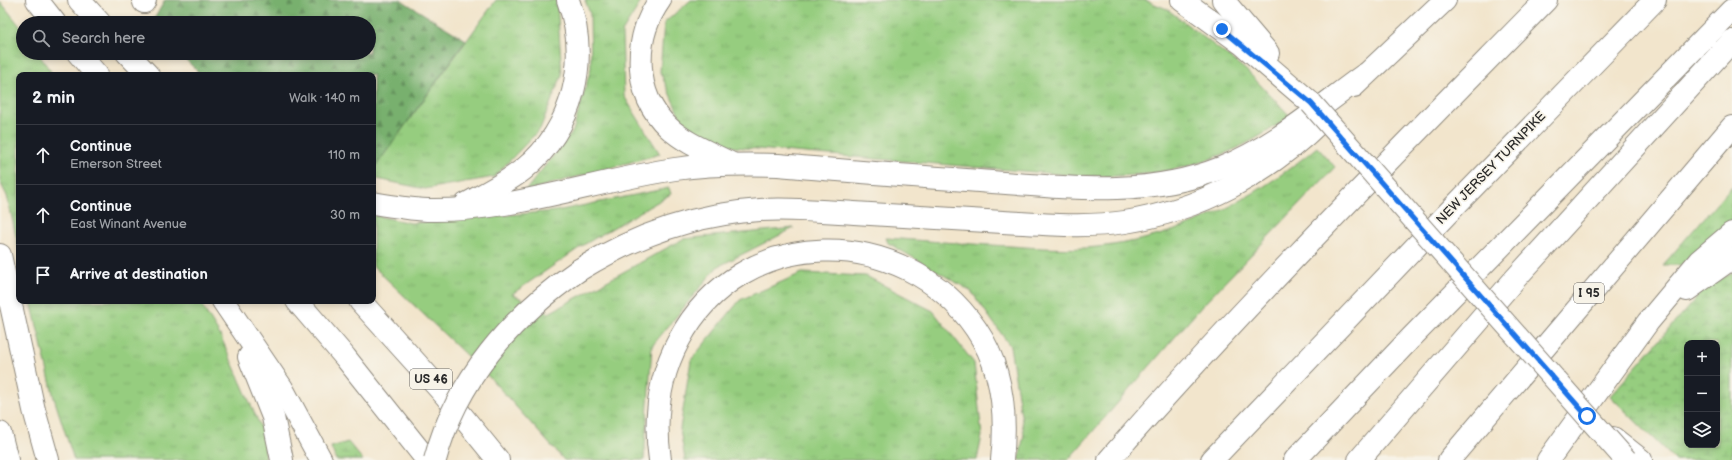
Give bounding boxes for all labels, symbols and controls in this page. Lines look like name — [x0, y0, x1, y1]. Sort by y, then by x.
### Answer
search box — [16, 16, 376, 60]
route end — [1213, 20, 1231, 38]
icon: search — [30, 27, 52, 49]
text: Search here — [62, 29, 145, 48]
text: 2 min — [32, 88, 75, 108]
text: Walk · 140 m — [289, 90, 360, 106]
street label: NEW JERSEY TURNPIKE — [1433, 108, 1549, 228]
text: Continue — [70, 137, 132, 156]
icon: ahead — [32, 144, 54, 166]
text: 110 m — [328, 147, 360, 163]
text: Emerson Street — [70, 156, 162, 172]
text: Continue — [70, 197, 132, 216]
icon: ahead — [32, 204, 54, 226]
text: 30 m — [330, 207, 360, 223]
text: East Winant Avenue — [70, 216, 187, 232]
icon: arrive — [32, 264, 54, 286]
text: Arrive at destination — [70, 265, 208, 284]
road number: I 95 — [1574, 283, 1604, 303]
map controls — [1684, 340, 1720, 448]
button: + — [1684, 340, 1720, 376]
road number: US 46 — [410, 369, 452, 389]
button: − — [1684, 376, 1720, 412]
route start — [1578, 407, 1596, 425]
button: layers — [1684, 412, 1720, 448]

